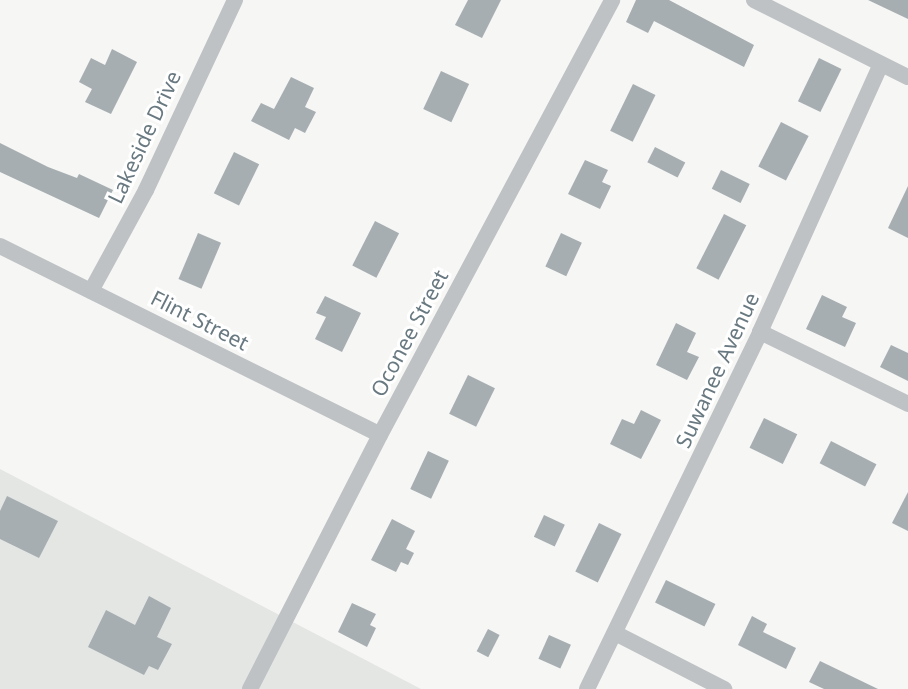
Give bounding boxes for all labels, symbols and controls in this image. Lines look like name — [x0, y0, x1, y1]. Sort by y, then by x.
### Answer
street label: Lakeside Drive — [102, 67, 186, 207]
street label: Oconee Street — [365, 265, 453, 401]
street label: Flint Street — [147, 285, 253, 355]
street label: Suwanee Avenue — [670, 288, 764, 452]

